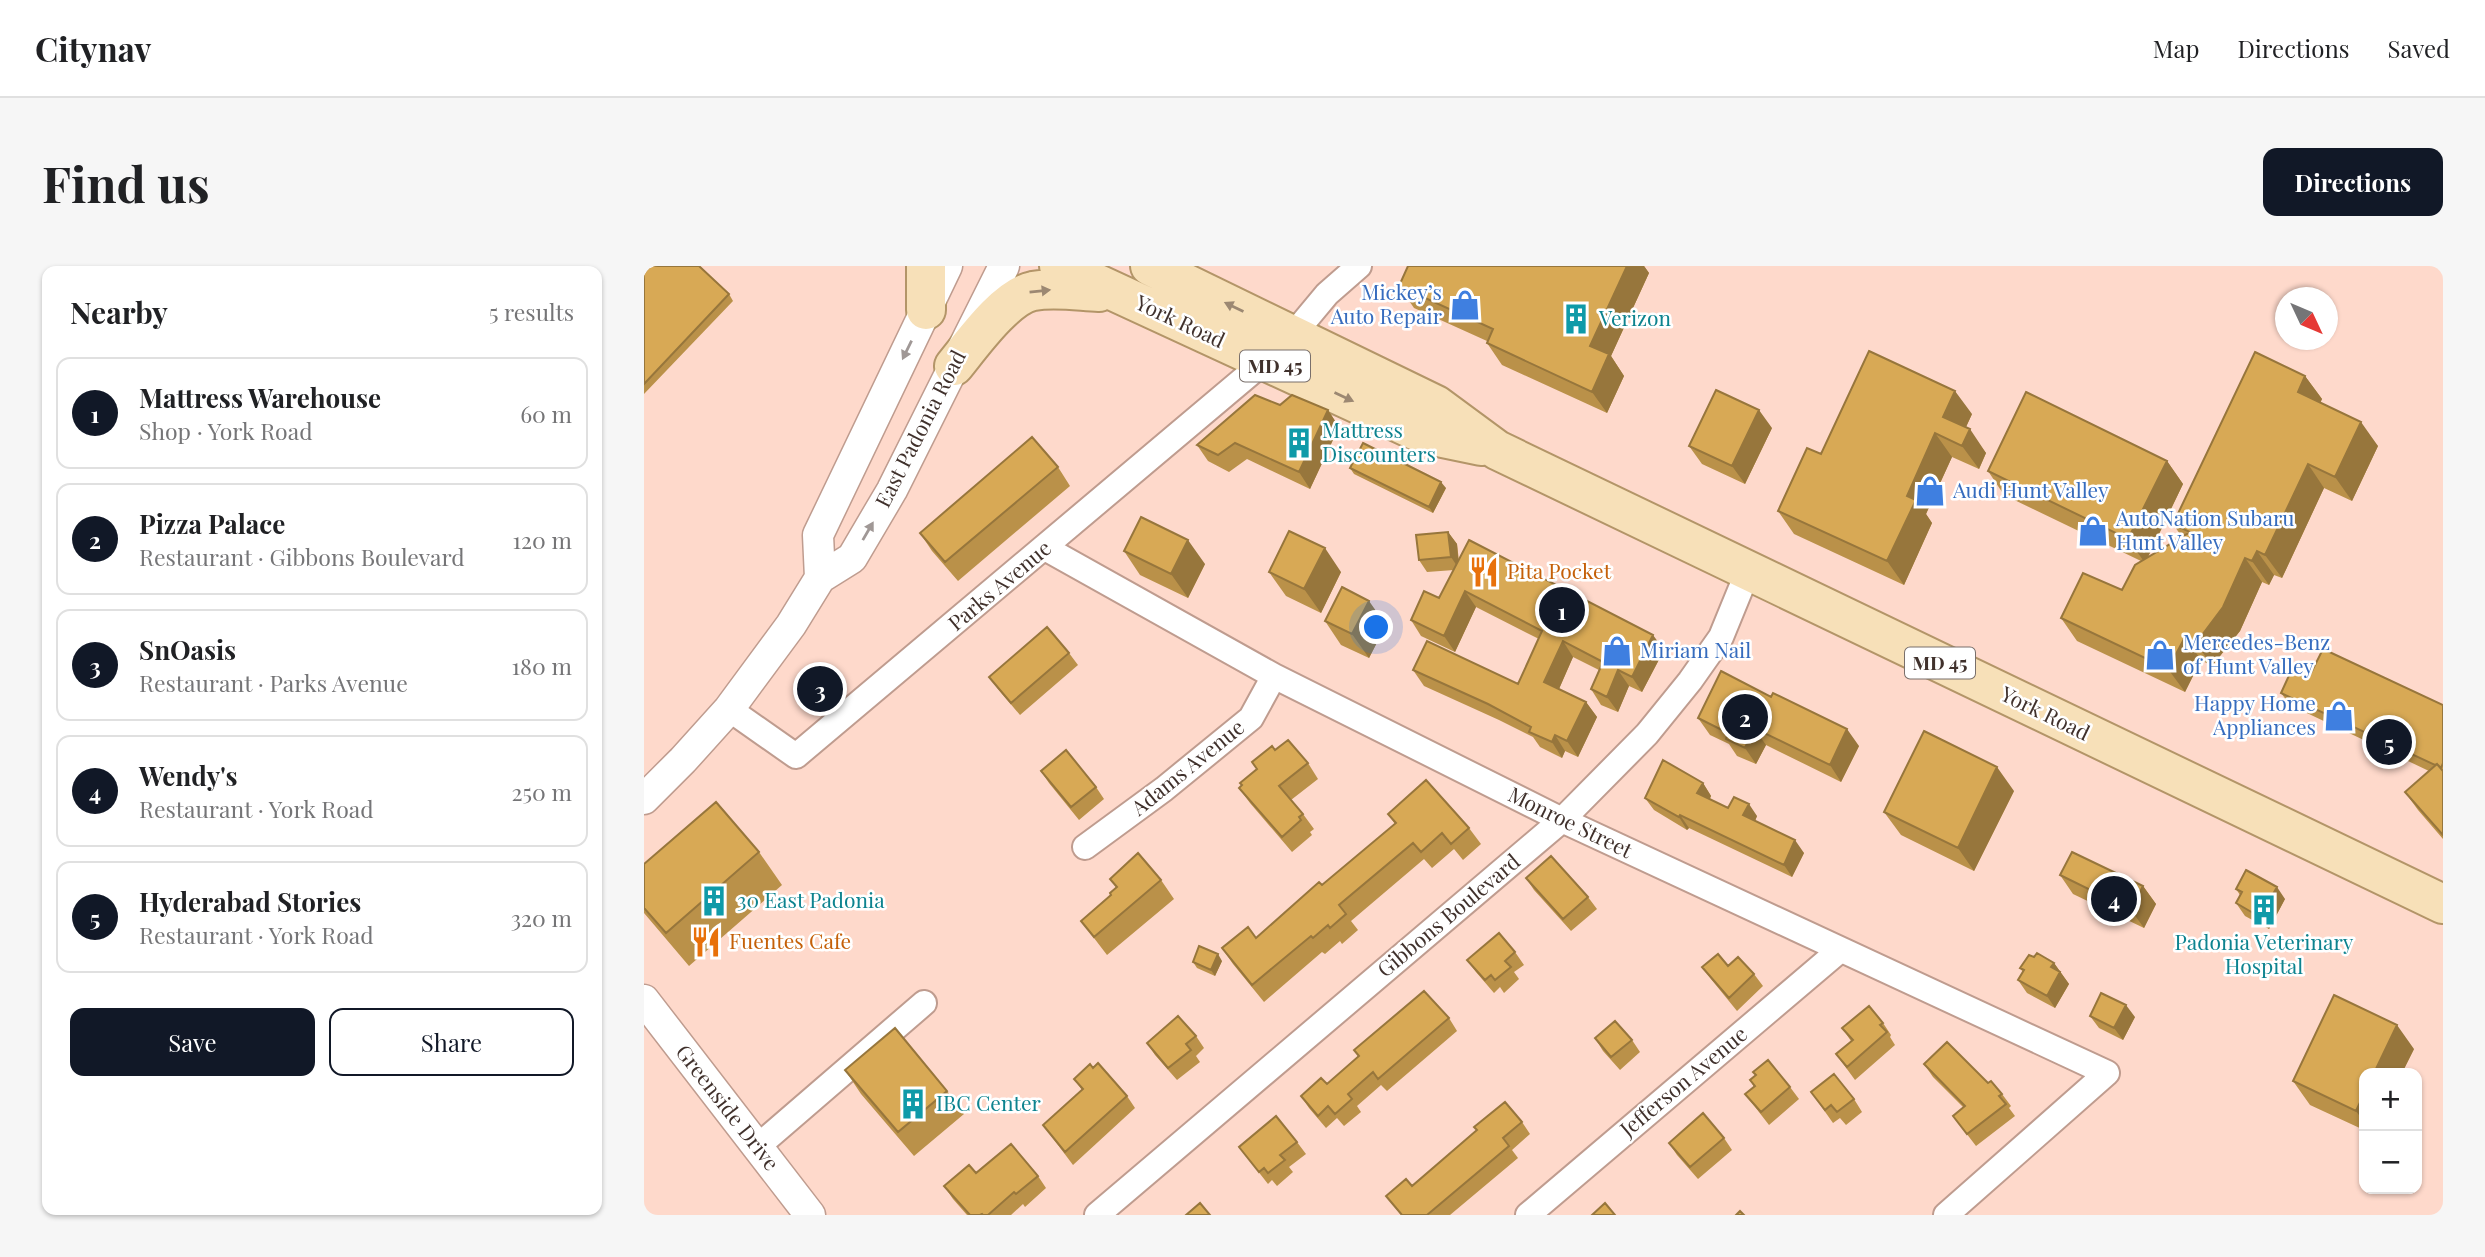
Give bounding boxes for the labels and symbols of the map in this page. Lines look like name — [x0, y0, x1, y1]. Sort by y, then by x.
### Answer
place label: Mickey’s Auto Repair — [1330, 277, 1443, 329]
one-way arrow — [1029, 286, 1051, 297]
street label: York Road — [1131, 287, 1230, 353]
north arrow — [2275, 287, 2338, 350]
shop icon: Mickey’s Auto Repair — [1448, 288, 1482, 322]
one-way arrow — [1224, 302, 1244, 313]
building icon: Verizon — [1559, 302, 1593, 336]
place label: Verizon — [1598, 303, 1672, 331]
one-way arrow — [901, 340, 913, 360]
street label: East Padonia Road — [867, 345, 971, 512]
road number: MD 45 — [1240, 351, 1310, 382]
one-way arrow — [1333, 392, 1354, 403]
place label: Mattress Discounters — [1322, 415, 1436, 467]
building icon: Mattress Discounters — [1282, 426, 1316, 460]
shop icon: Audi Hunt Valley — [1913, 474, 1947, 508]
place label: Audi Hunt Valley — [1952, 475, 2109, 503]
place label: AutoNation Subaru Hunt Valley — [2115, 503, 2294, 555]
shop icon: AutoNation Subaru Hunt Valley — [2076, 514, 2110, 548]
one-way arrow — [862, 522, 874, 541]
street label: Parks Avenue — [941, 533, 1056, 636]
restaurant icon: Pita Pocket — [1467, 555, 1501, 589]
place label: Pita Pocket — [1507, 556, 1612, 584]
pin: 1 — [1539, 584, 1585, 636]
your location — [1359, 610, 1393, 644]
place label: Mercedes-Benz of Hunt Valley — [2183, 627, 2330, 679]
shop icon: Miriam Nail — [1600, 634, 1634, 668]
place label: Miriam Nail — [1640, 635, 1751, 663]
shop icon: Mercedes-Benz of Hunt Valley — [2143, 638, 2177, 672]
road number: MD 45 — [1905, 648, 1975, 678]
pin: 3 — [797, 663, 843, 715]
street label: York Road — [1996, 678, 2095, 746]
place label: Happy Home Appliances — [2194, 688, 2316, 740]
pin: 2 — [1722, 691, 1768, 743]
shop icon: Happy Home Appliances — [2322, 699, 2356, 733]
street label: Adams Avenue — [1124, 712, 1249, 821]
pin: 5 — [2366, 716, 2412, 768]
street label: Monroe Street — [1504, 779, 1638, 864]
street label: Gibbons Boulevard — [1371, 847, 1525, 982]
pin: 4 — [2091, 873, 2137, 925]
building icon: 30 East Padonia — [697, 884, 731, 918]
place label: 30 East Padonia — [737, 885, 885, 913]
building icon: Padonia Veterinary Hospital — [2247, 893, 2281, 927]
restaurant icon: Fuentes Cafe — [689, 925, 723, 959]
place label: Fuentes Cafe — [729, 926, 851, 954]
place label: Padonia Veterinary Hospital — [2175, 927, 2354, 979]
street label: Jefferson Avenue — [1613, 1019, 1752, 1143]
street label: Greenside Drive — [671, 1038, 787, 1175]
building icon: IBC Center — [896, 1087, 930, 1121]
place label: IBC Center — [936, 1088, 1042, 1116]

